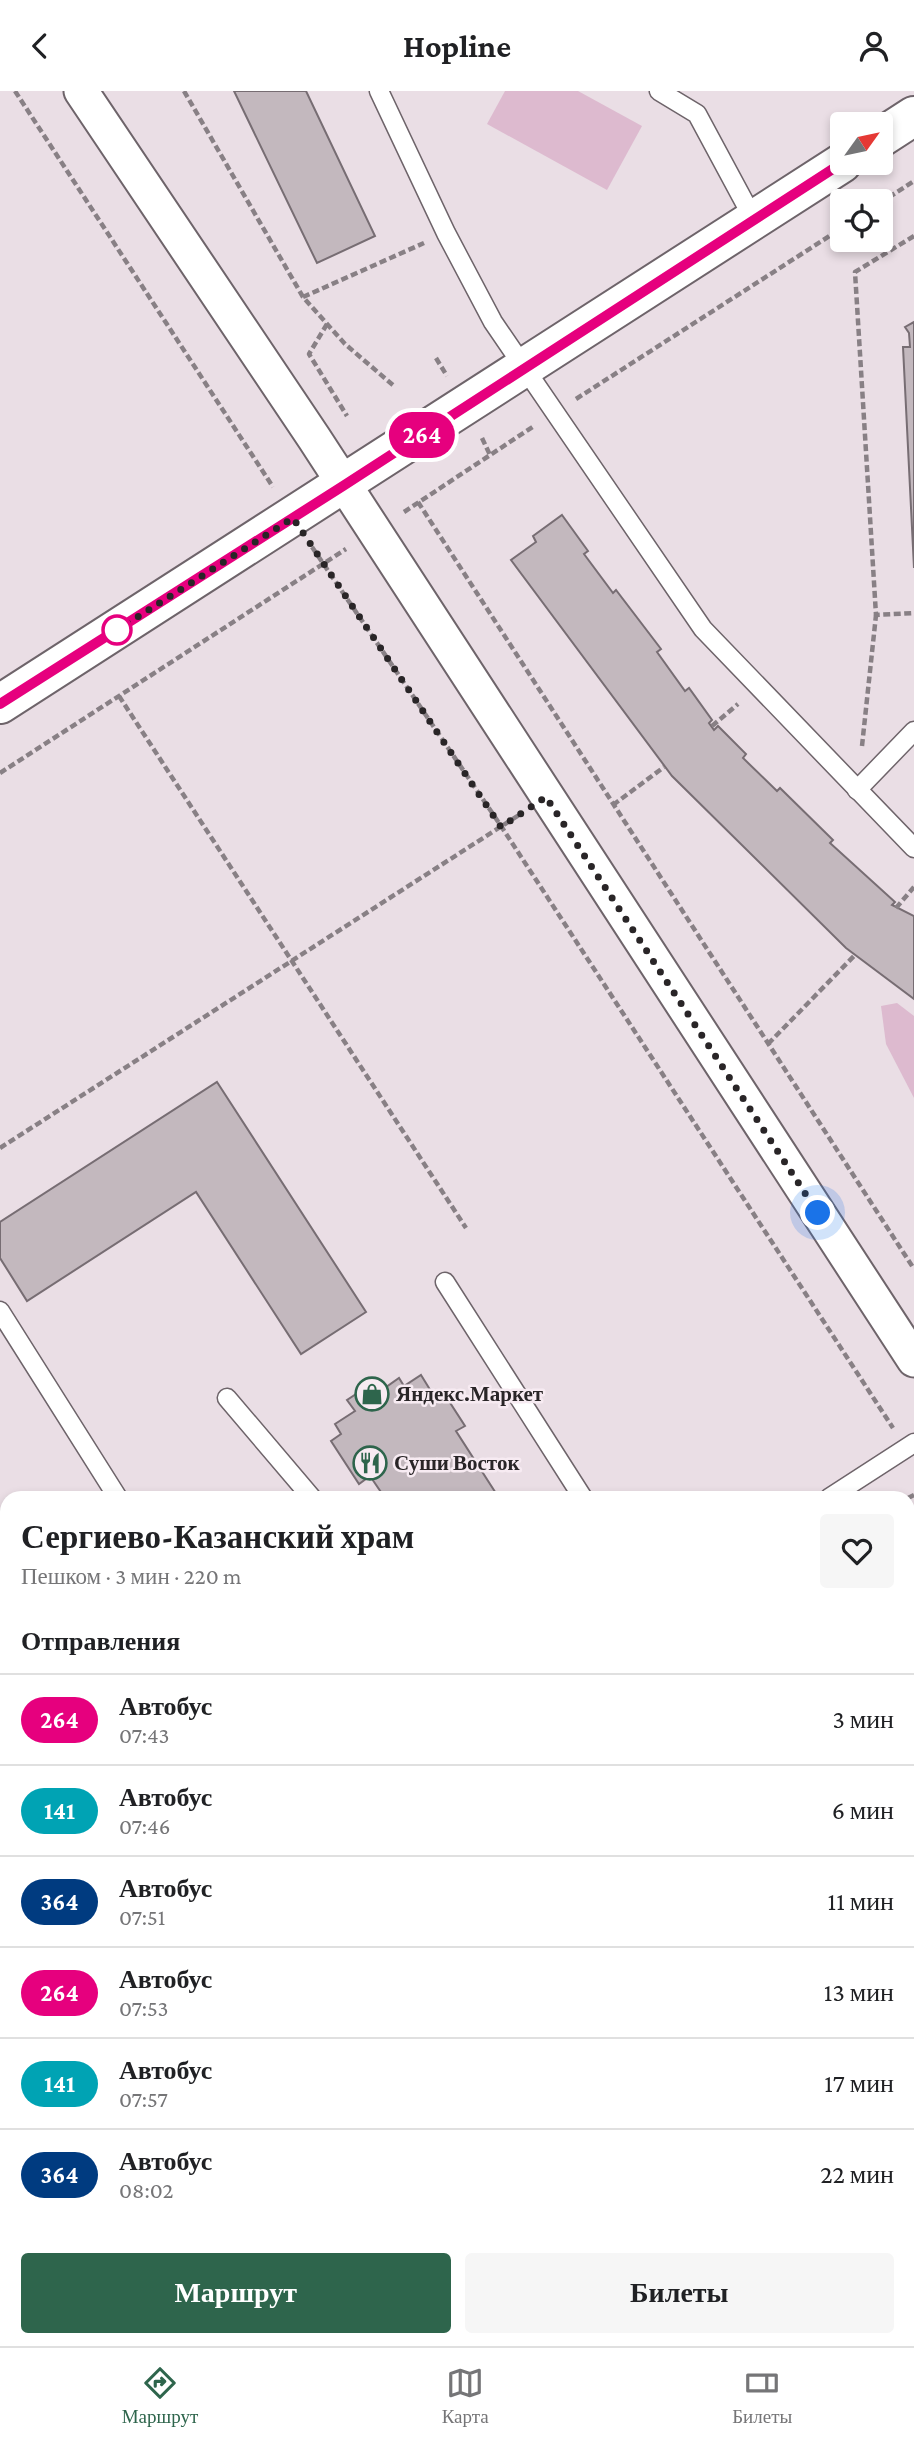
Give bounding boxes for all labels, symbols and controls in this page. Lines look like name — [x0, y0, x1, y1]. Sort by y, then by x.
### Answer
icon: back — [21, 27, 59, 65]
icon: person — [855, 27, 893, 65]
text: Hopline — [403, 28, 511, 64]
north arrow — [830, 112, 892, 175]
map controls — [830, 112, 893, 252]
button: locate — [830, 189, 893, 252]
line badge: 264 — [382, 412, 462, 458]
text: 264 — [403, 421, 441, 448]
unlabelled marker — [102, 615, 132, 645]
your location — [800, 1195, 835, 1230]
shop icon: Яндекс.Маркет — [353, 1375, 391, 1413]
place label: Яндекс.Маркет — [396, 1382, 544, 1406]
restaurant icon: Суши Восток — [351, 1444, 389, 1482]
place label: Суши Восток — [394, 1451, 520, 1475]
button: heart — [820, 1514, 894, 1588]
text: Сергиево-Казанский храм — [21, 1518, 414, 1555]
text: Пешком · 3 мин · 220 m — [21, 1563, 241, 1589]
text: Отправления — [21, 1627, 180, 1656]
text: Автобус — [119, 1692, 212, 1721]
text: 3 мин — [833, 1705, 894, 1734]
text: 264 — [40, 1706, 79, 1733]
text: 07:43 — [119, 1722, 169, 1748]
text: Автобус — [119, 1783, 212, 1812]
text: 6 мин — [832, 1796, 894, 1825]
text: 141 — [44, 1797, 75, 1824]
text: 07:46 — [119, 1813, 170, 1839]
text: Автобус — [119, 1874, 212, 1903]
text: 11 мин — [828, 1887, 894, 1916]
text: 364 — [41, 1888, 78, 1915]
text: 07:51 — [119, 1904, 165, 1930]
text: Автобус — [119, 1965, 212, 1994]
text: 13 мин — [824, 1978, 894, 2007]
text: 264 — [40, 1979, 79, 2006]
text: 07:53 — [119, 1995, 168, 2021]
text: Автобус — [119, 2056, 212, 2085]
text: 17 мин — [824, 2069, 894, 2098]
text: 141 — [44, 2070, 75, 2097]
text: 07:57 — [119, 2086, 168, 2112]
text: Автобус — [119, 2147, 212, 2176]
text: 22 мин — [820, 2160, 894, 2189]
text: 364 — [41, 2161, 78, 2188]
text: 08:02 — [119, 2177, 173, 2203]
button: Маршрут — [21, 2253, 451, 2333]
button: Билеты — [465, 2253, 894, 2333]
tab: Маршрут — [122, 2364, 198, 2428]
tab: Карта — [442, 2364, 489, 2428]
tab: Билеты — [732, 2364, 792, 2428]

